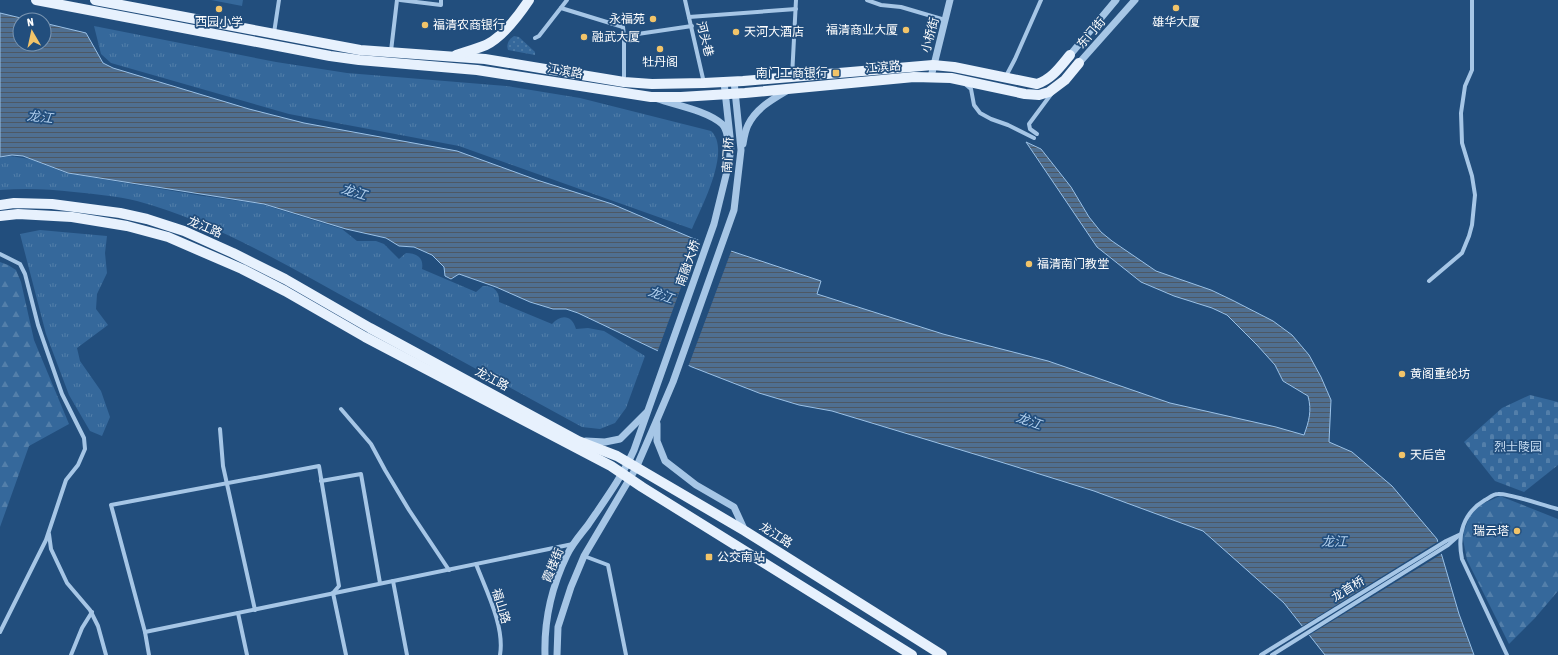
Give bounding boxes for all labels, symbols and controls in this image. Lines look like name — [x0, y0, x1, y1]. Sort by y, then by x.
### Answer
marker: 雄华大厦 — [1171, 3, 1181, 13]
marker: 西园小学 — [214, 4, 224, 14]
north arrow — [12, 12, 52, 52]
place label: 永福苑 — [609, 12, 645, 26]
marker: 永福苑 — [648, 14, 658, 24]
place label: 西园小学 — [195, 15, 243, 29]
street label: 东门街 — [1074, 15, 1108, 51]
place label: 雄华大厦 — [1152, 15, 1200, 29]
text: N — [26, 16, 35, 29]
street label: 小桥街 — [919, 16, 941, 54]
place label: 福清农商银行 — [433, 18, 505, 32]
marker: 福清农商银行 — [420, 20, 430, 30]
street label: 河头巷 — [694, 20, 716, 58]
place label: 福清商业大厦 — [826, 23, 898, 37]
place label: 天河大酒店 — [744, 25, 804, 39]
marker: 福清商业大厦 — [901, 25, 911, 35]
marker: 天河大酒店 — [731, 27, 741, 37]
place label: 融武大厦 — [592, 30, 640, 44]
marker: 融武大厦 — [579, 32, 589, 42]
marker: 牡丹阁 — [655, 44, 665, 54]
place label: 牡丹阁 — [642, 55, 678, 69]
street label: 江滨路 — [864, 58, 902, 76]
street label: 江滨路 — [546, 61, 584, 81]
place label: 南门工商银行 — [756, 66, 828, 80]
marker: 南门工商银行 — [831, 68, 841, 78]
water label: 龙江 — [26, 108, 56, 126]
street label: 南门桥 — [720, 137, 736, 173]
water label: 龙江 — [339, 181, 371, 204]
street label: 龙江路 — [186, 214, 224, 240]
street label: 南融大桥 — [673, 238, 703, 288]
place label: 福清南门教堂 — [1037, 257, 1109, 271]
marker: 福清南门教堂 — [1024, 259, 1034, 269]
water label: 龙江 — [646, 284, 678, 307]
street label: 龙江路 — [473, 364, 511, 394]
place label: 黄阁重纶坊 — [1410, 367, 1470, 381]
marker: 黄阁重纶坊 — [1397, 369, 1407, 379]
water label: 龙江 — [1014, 410, 1046, 433]
park label: 烈士陵园 — [1494, 440, 1542, 454]
place label: 天后宫 — [1410, 448, 1446, 462]
marker: 天后宫 — [1397, 450, 1407, 460]
street label: 龙江路 — [757, 520, 795, 550]
place label: 瑞云塔 — [1473, 524, 1509, 538]
marker: 瑞云塔 — [1512, 526, 1522, 536]
water label: 龙江 — [1321, 534, 1349, 549]
street label: 霞楼街 — [540, 546, 566, 584]
place label: 公交南站 — [717, 550, 765, 564]
marker: 公交南站 — [704, 552, 714, 562]
street label: 龙首桥 — [1329, 574, 1367, 604]
street label: 福山路 — [489, 587, 513, 625]

